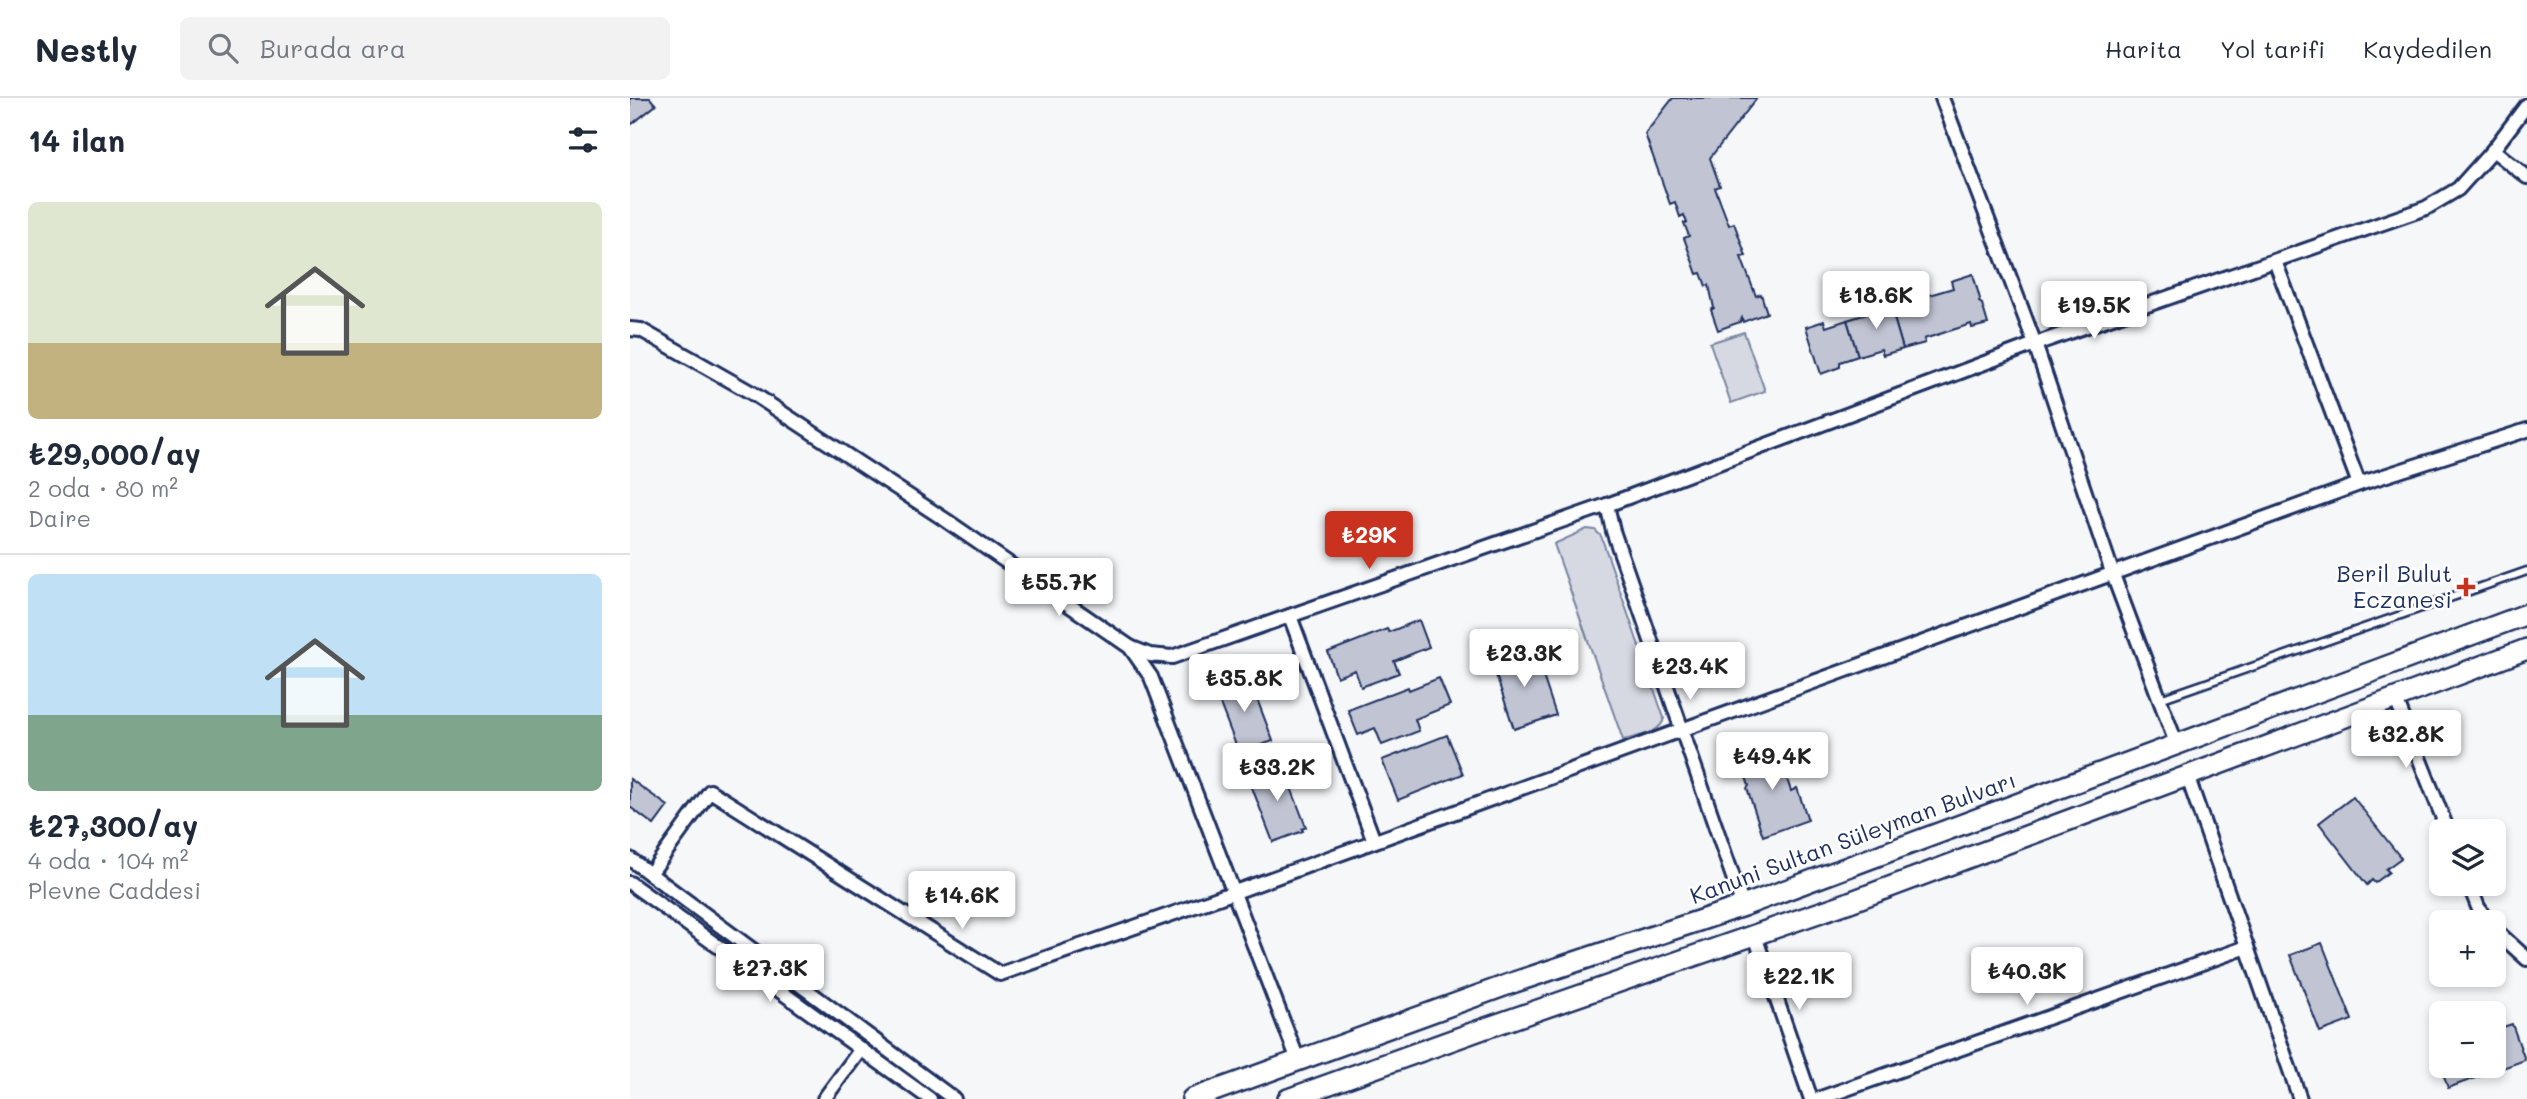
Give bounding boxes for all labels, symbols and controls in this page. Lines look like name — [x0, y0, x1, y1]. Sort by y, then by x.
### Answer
search box — [180, 17, 670, 80]
text: Nestly — [35, 27, 138, 70]
icon: search — [204, 29, 242, 67]
text: Burada ara — [260, 31, 406, 65]
text: Harita — [2105, 33, 2182, 64]
text: Yol tarifi — [2220, 33, 2325, 64]
text: Kaydedilen — [2363, 33, 2492, 64]
text: 14 ilan — [28, 120, 125, 160]
icon: filters — [564, 121, 602, 159]
icon: home — [252, 248, 378, 374]
pin: ₺18.6K — [1819, 272, 1933, 331]
text: ₺18.6K — [1839, 279, 1913, 309]
pin: ₺19.5K — [2037, 282, 2151, 341]
text: ₺19.5K — [2057, 289, 2131, 319]
text: ₺29,000/ay — [28, 433, 201, 473]
text: 2 oda · 80 m² — [28, 473, 178, 503]
text: Daire — [28, 503, 91, 533]
pin: ₺29K — [1328, 512, 1410, 571]
text: ₺29K — [1341, 519, 1397, 549]
place label: Beril Bulut Eczanesi — [2336, 558, 2452, 614]
pin: ₺55.7K — [1002, 559, 1116, 618]
text: ₺55.7K — [1021, 566, 1097, 596]
marker: Beril Bulut Eczanesi — [2458, 579, 2474, 595]
icon: home — [252, 620, 378, 746]
pin: ₺23.3K — [1467, 630, 1581, 689]
text: ₺23.3K — [1485, 637, 1563, 667]
pin: ₺23.4K — [1633, 642, 1747, 702]
text: ₺23.4K — [1651, 650, 1729, 680]
pin: ₺35.8K — [1187, 654, 1301, 714]
text: ₺35.8K — [1205, 662, 1283, 692]
pin: ₺32.8K — [2349, 710, 2463, 770]
text: ₺32.8K — [2367, 718, 2445, 748]
pin: ₺49.4K — [1715, 732, 1829, 792]
text: ₺49.4K — [1732, 740, 1812, 770]
pin: ₺33.2K — [1220, 744, 1334, 803]
text: ₺33.2K — [1238, 751, 1316, 781]
street label: Kanuni Sultan Süleyman Bulvarı — [1686, 764, 2020, 910]
text: ₺27,300/ay — [28, 805, 198, 845]
map controls — [2429, 819, 2506, 1078]
button: layers — [2429, 819, 2506, 896]
text: 4 oda · 104 m² — [28, 845, 189, 875]
pin: ₺14.6K — [905, 872, 1019, 931]
text: Plevne Caddesi — [28, 875, 201, 905]
text: ₺14.6K — [924, 879, 1000, 909]
button: + — [2429, 910, 2506, 987]
pin: ₺27.3K — [713, 944, 827, 1004]
pin: ₺40.3K — [1970, 948, 2084, 1007]
text: ₺27.3K — [732, 952, 808, 982]
pin: ₺22.1K — [1742, 953, 1856, 1012]
text: ₺40.3K — [1987, 955, 2067, 985]
text: ₺22.1K — [1763, 960, 1835, 990]
button: − — [2429, 1001, 2506, 1078]

